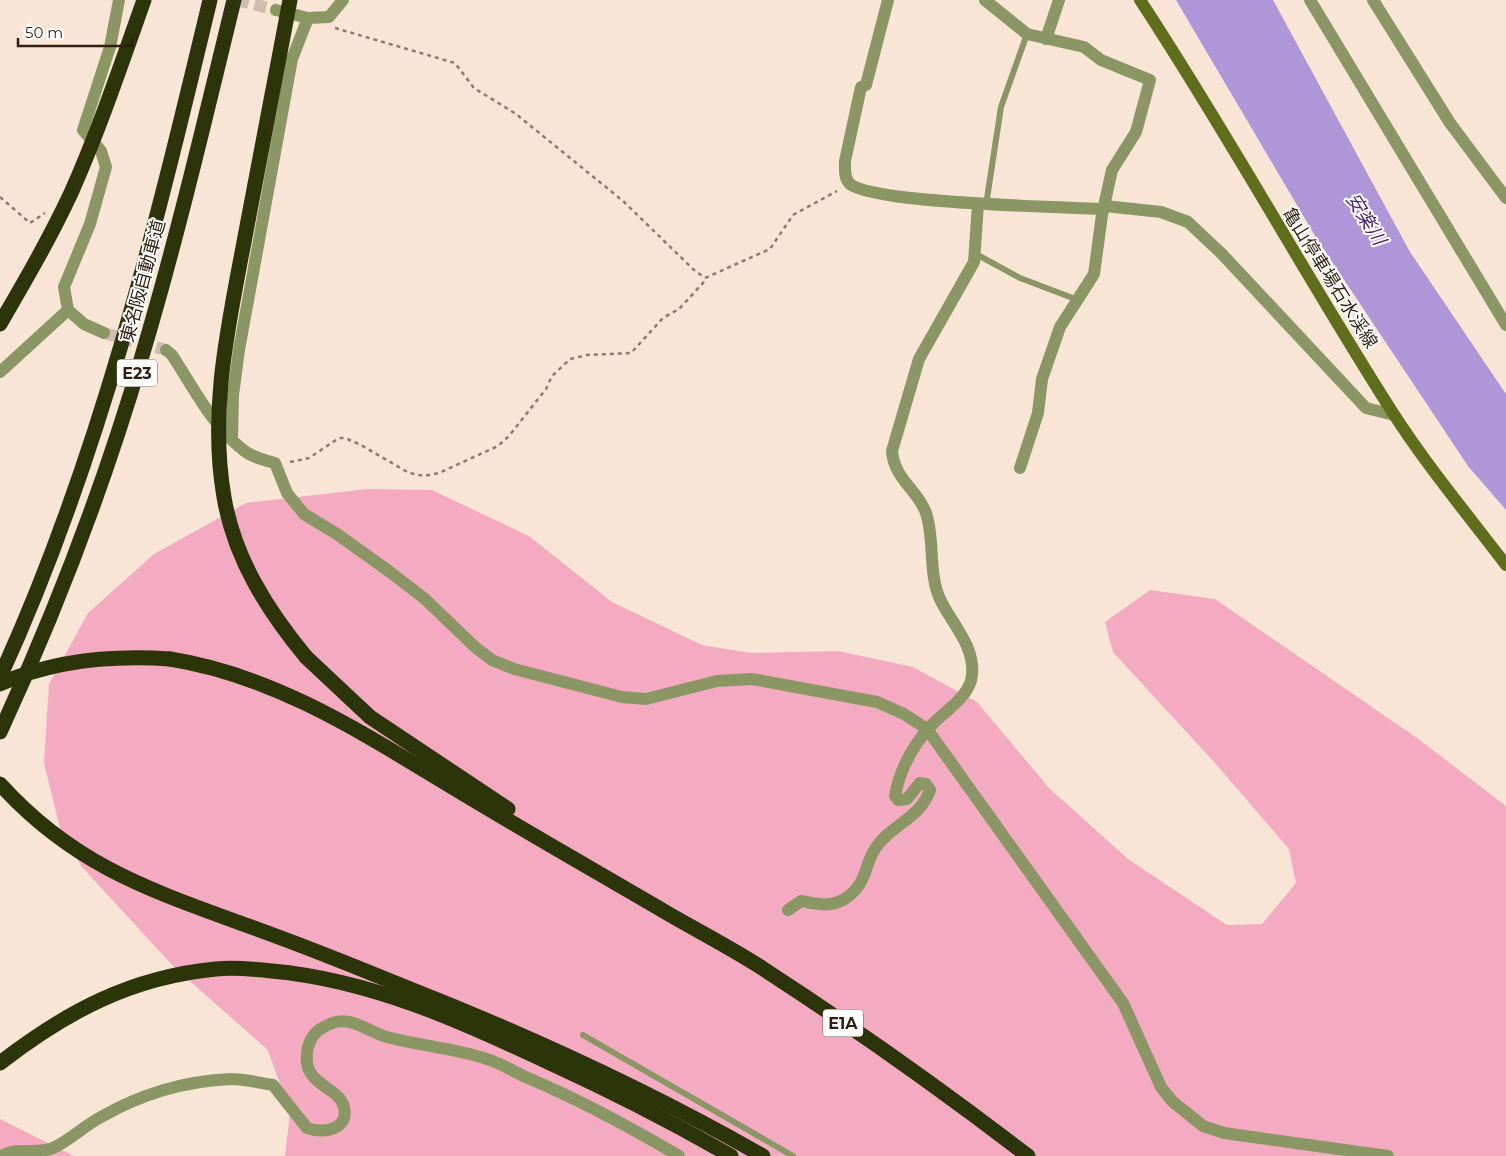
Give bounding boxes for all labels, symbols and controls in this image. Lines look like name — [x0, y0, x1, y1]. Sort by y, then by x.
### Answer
scale bar — [18, 15, 131, 47]
text: 50 m — [25, 23, 63, 42]
water label: 安楽川 — [1341, 189, 1392, 251]
street label: 亀山停車場石水渓線 — [1278, 203, 1382, 353]
street label: 東名阪自動車道 — [116, 217, 170, 345]
road number: E23 — [117, 359, 157, 386]
road number: E1A — [823, 1010, 863, 1036]

